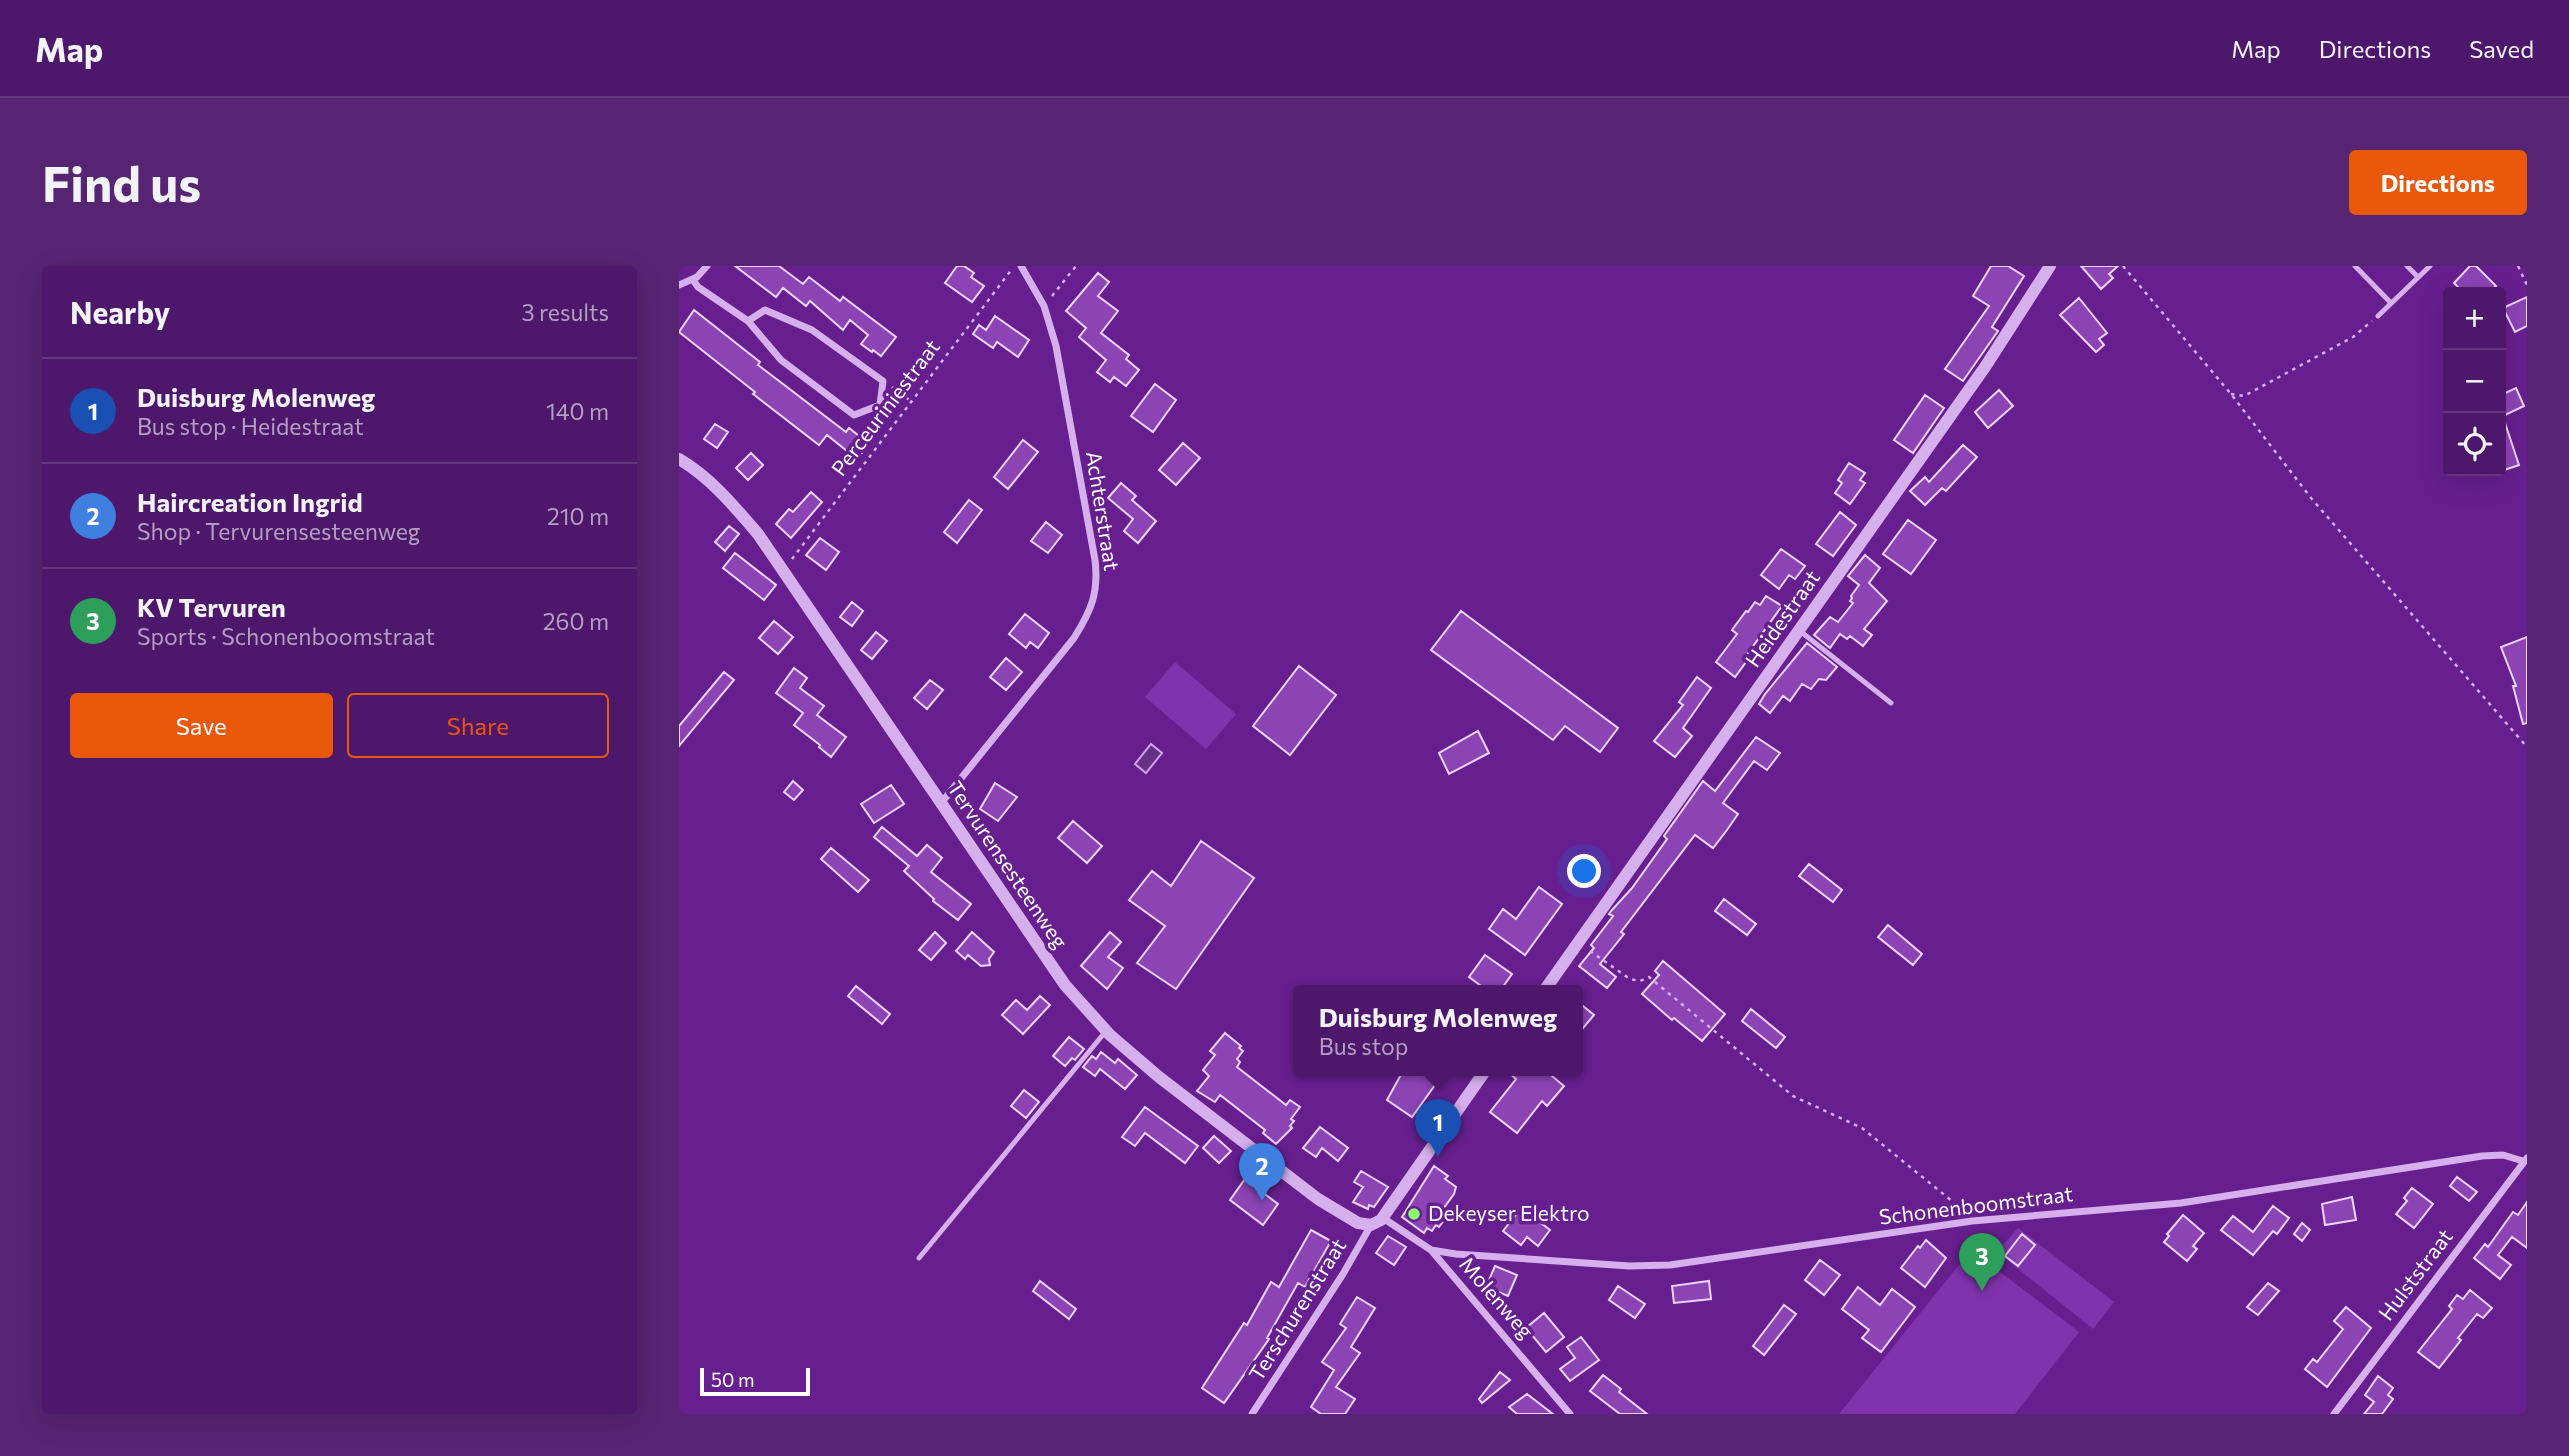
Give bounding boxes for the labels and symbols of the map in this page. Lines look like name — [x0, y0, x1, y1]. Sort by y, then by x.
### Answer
street label: Perceuriniestraat — [825, 334, 944, 480]
street label: Achterstraat — [1082, 449, 1125, 572]
street label: Heidestraat — [1739, 565, 1824, 671]
street label: Tervurensesteenweg — [943, 776, 1074, 953]
your location — [1567, 854, 1601, 888]
pin: 1 — [1415, 1099, 1461, 1157]
pin: 2 — [1239, 1143, 1285, 1201]
street label: Schonenboomstraat — [1877, 1180, 2074, 1229]
place label: Dekeyser Elektro — [1428, 1200, 1590, 1225]
marker: Dekeyser Elektro — [1406, 1206, 1422, 1222]
street label: Hulststraat — [2372, 1224, 2457, 1325]
pin: 3 — [1959, 1233, 2005, 1291]
street label: Terschurenstraat — [1243, 1234, 1350, 1385]
street label: Molenweg — [1455, 1251, 1539, 1343]
scale bar — [700, 1365, 810, 1397]

